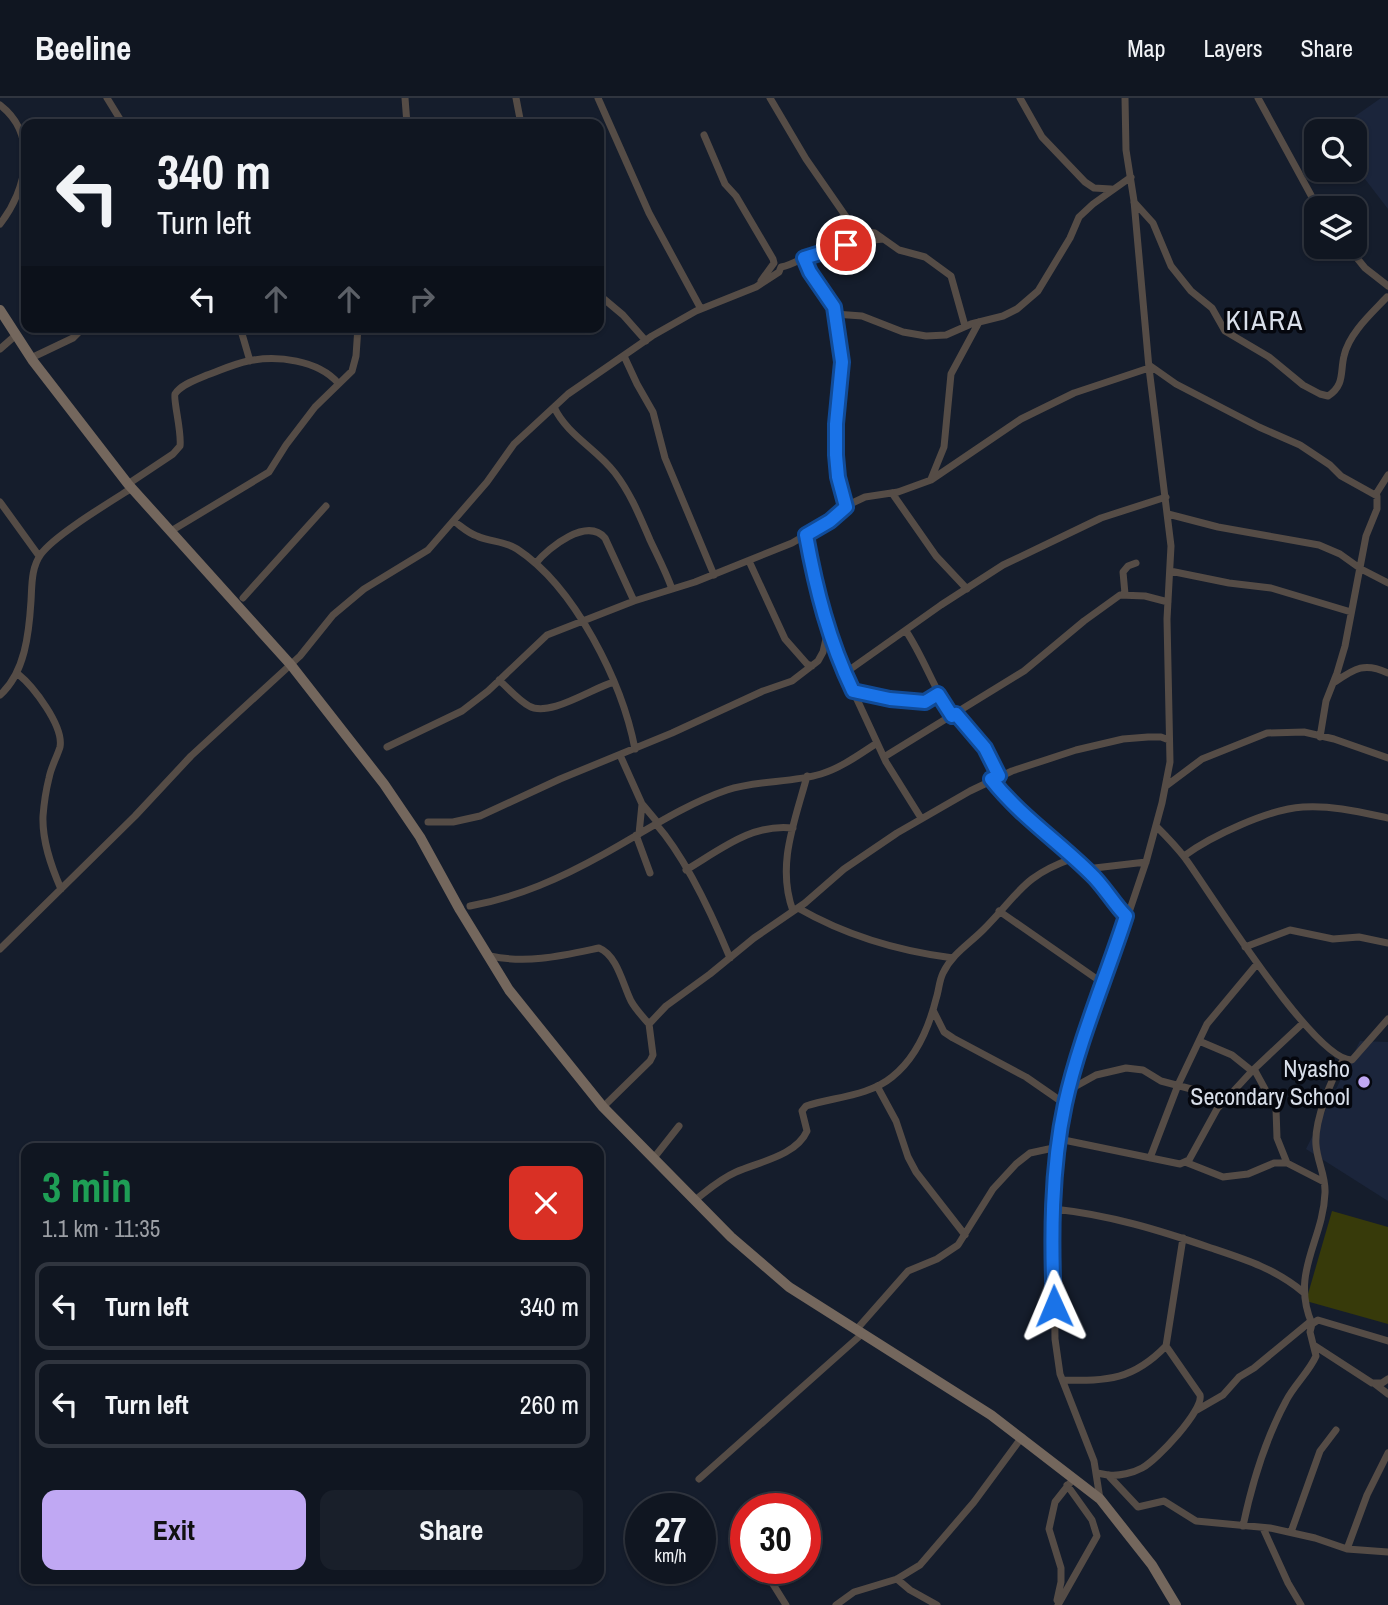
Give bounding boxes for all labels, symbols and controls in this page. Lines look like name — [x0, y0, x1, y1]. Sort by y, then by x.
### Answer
text: Beeline — [35, 26, 131, 70]
text: Map — [1127, 32, 1165, 64]
text: Layers — [1203, 32, 1262, 64]
text: Share — [1300, 32, 1353, 64]
map controls — [1304, 119, 1367, 259]
button: search — [1304, 119, 1367, 182]
text: 340 m — [157, 138, 271, 204]
icon: left — [42, 147, 133, 238]
button: layers — [1304, 196, 1367, 259]
text: Turn left — [157, 201, 251, 244]
pin — [816, 215, 876, 275]
icon: arrive — [827, 226, 865, 264]
icon: left — [184, 280, 222, 318]
icon: ahead — [257, 280, 295, 318]
icon: ahead — [330, 280, 368, 318]
icon: right — [403, 280, 441, 318]
district label: KIARA — [1226, 301, 1304, 339]
place label: Nyasho Secondary School — [1190, 1052, 1350, 1112]
marker: Nyasho Secondary School — [1356, 1074, 1372, 1090]
text: 3 min — [42, 1159, 132, 1215]
button: close — [509, 1166, 583, 1240]
text: 1.1 km · 11:35 — [42, 1213, 160, 1244]
position arrow — [1017, 1269, 1091, 1343]
icon: left — [46, 1287, 84, 1325]
text: Turn left — [105, 1289, 189, 1324]
text: 340 m — [520, 1289, 579, 1324]
icon: left — [46, 1385, 84, 1423]
text: Turn left — [105, 1387, 189, 1422]
text: 260 m — [520, 1387, 579, 1422]
button: Exit — [42, 1490, 306, 1570]
button: Share — [320, 1490, 583, 1570]
speed limit sign: 30 — [730, 1493, 821, 1584]
text: 27 — [655, 1506, 686, 1553]
text: km/h — [655, 1543, 687, 1568]

